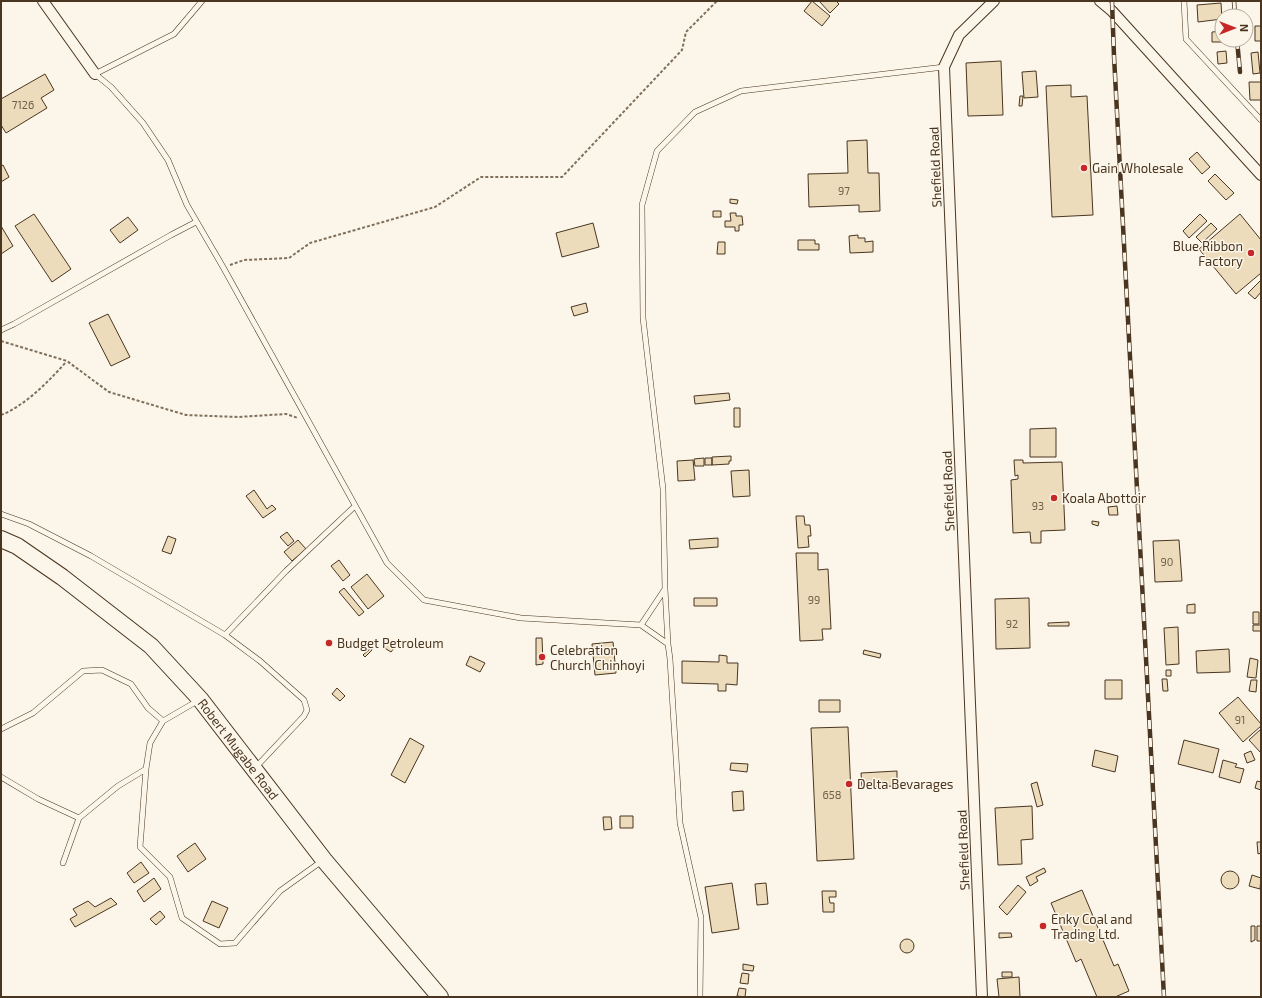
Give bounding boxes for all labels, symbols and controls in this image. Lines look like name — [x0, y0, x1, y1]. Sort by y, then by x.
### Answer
north arrow — [1214, 8, 1254, 48]
text: N — [1238, 24, 1251, 32]
house number: 7126 — [12, 98, 34, 111]
street label: Shefield Road — [926, 126, 944, 208]
place label: Gain Wholesale — [1092, 160, 1184, 176]
marker: Gain Wholesale — [1079, 163, 1089, 173]
house number: 97 — [838, 184, 850, 197]
place label: Blue Ribbon Factory — [1173, 238, 1243, 269]
marker: Blue Ribbon Factory — [1246, 248, 1256, 258]
street label: Shefield Road — [939, 450, 957, 532]
place label: Koala Abottoir — [1062, 490, 1146, 506]
marker: Koala Abottoir — [1049, 493, 1059, 503]
house number: 93 — [1032, 499, 1044, 512]
house number: 90 — [1161, 555, 1173, 568]
house number: 99 — [808, 593, 820, 606]
house number: 92 — [1006, 617, 1018, 630]
place label: Budget Petroleum — [337, 635, 444, 651]
marker: Budget Petroleum — [324, 638, 334, 648]
place label: Celebration Church Chinhoyi — [550, 642, 645, 673]
marker: Celebration Church Chinhoyi — [537, 652, 547, 662]
street label: Robert Mugabe Road — [195, 695, 282, 803]
house number: 91 — [1235, 713, 1245, 726]
place label: Delta Bevarages — [857, 776, 953, 792]
marker: Delta Bevarages — [844, 779, 854, 789]
house number: 658 — [823, 788, 841, 801]
street label: Shefield Road — [954, 809, 972, 891]
place label: Enky Coal and Trading Ltd. — [1051, 911, 1132, 942]
marker: Enky Coal and Trading Ltd. — [1038, 921, 1048, 931]

